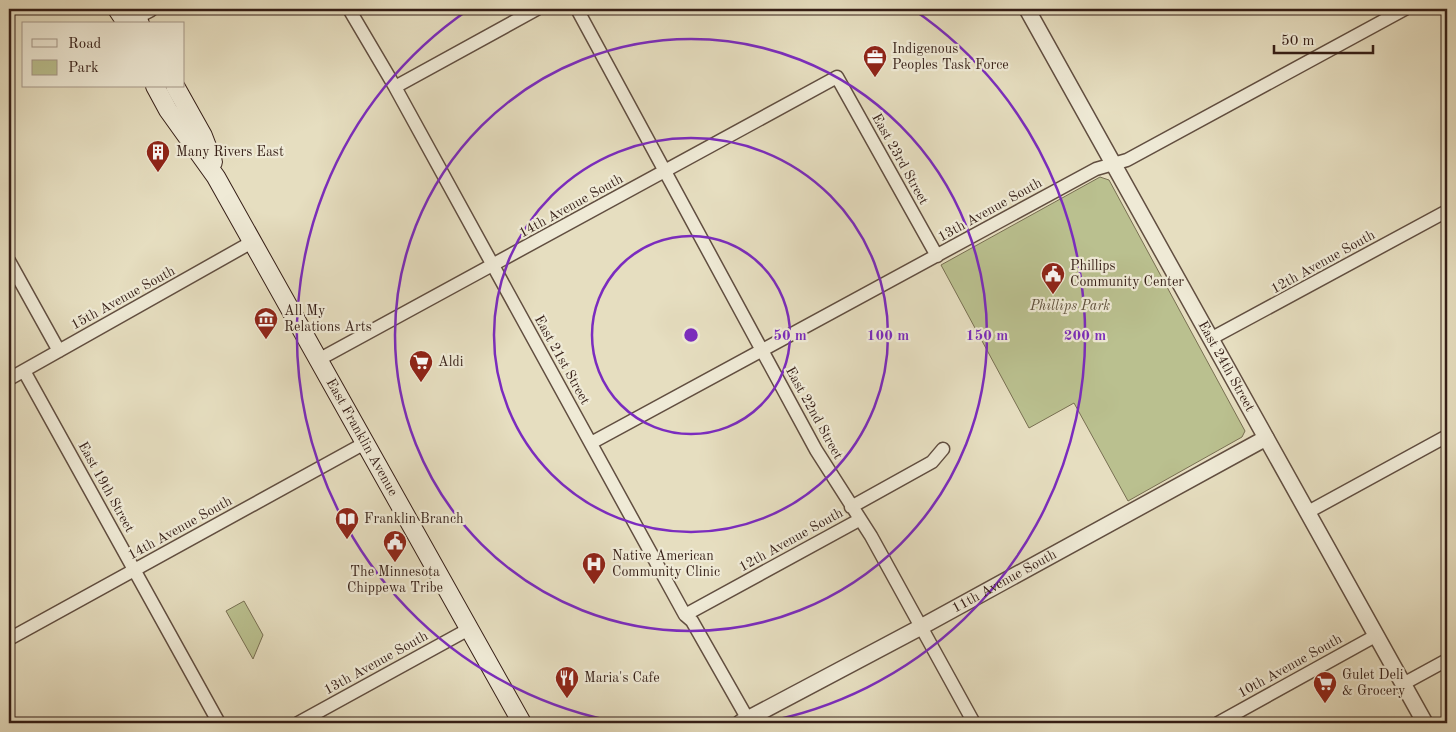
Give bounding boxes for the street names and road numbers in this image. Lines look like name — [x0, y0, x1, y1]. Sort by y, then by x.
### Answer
street label: East 23rd Street — [869, 111, 931, 207]
street label: 14th Avenue South — [517, 171, 626, 240]
street label: 13th Avenue South — [936, 175, 1045, 244]
street label: 12th Avenue South — [1269, 227, 1378, 296]
street label: 15th Avenue South — [69, 263, 178, 332]
street label: East 21st Street — [532, 313, 592, 407]
street label: East 24th Street — [1195, 319, 1257, 414]
street label: East 22nd Street — [783, 364, 845, 462]
street label: East Franklin Avenue — [323, 376, 400, 498]
street label: East 19th Street — [75, 439, 137, 535]
street label: 14th Avenue South — [126, 493, 235, 562]
street label: 12th Avenue South — [737, 505, 846, 574]
street label: 11th Avenue South — [950, 547, 1059, 615]
street label: 13th Avenue South — [322, 628, 431, 697]
street label: 10th Avenue South — [1236, 631, 1345, 700]

